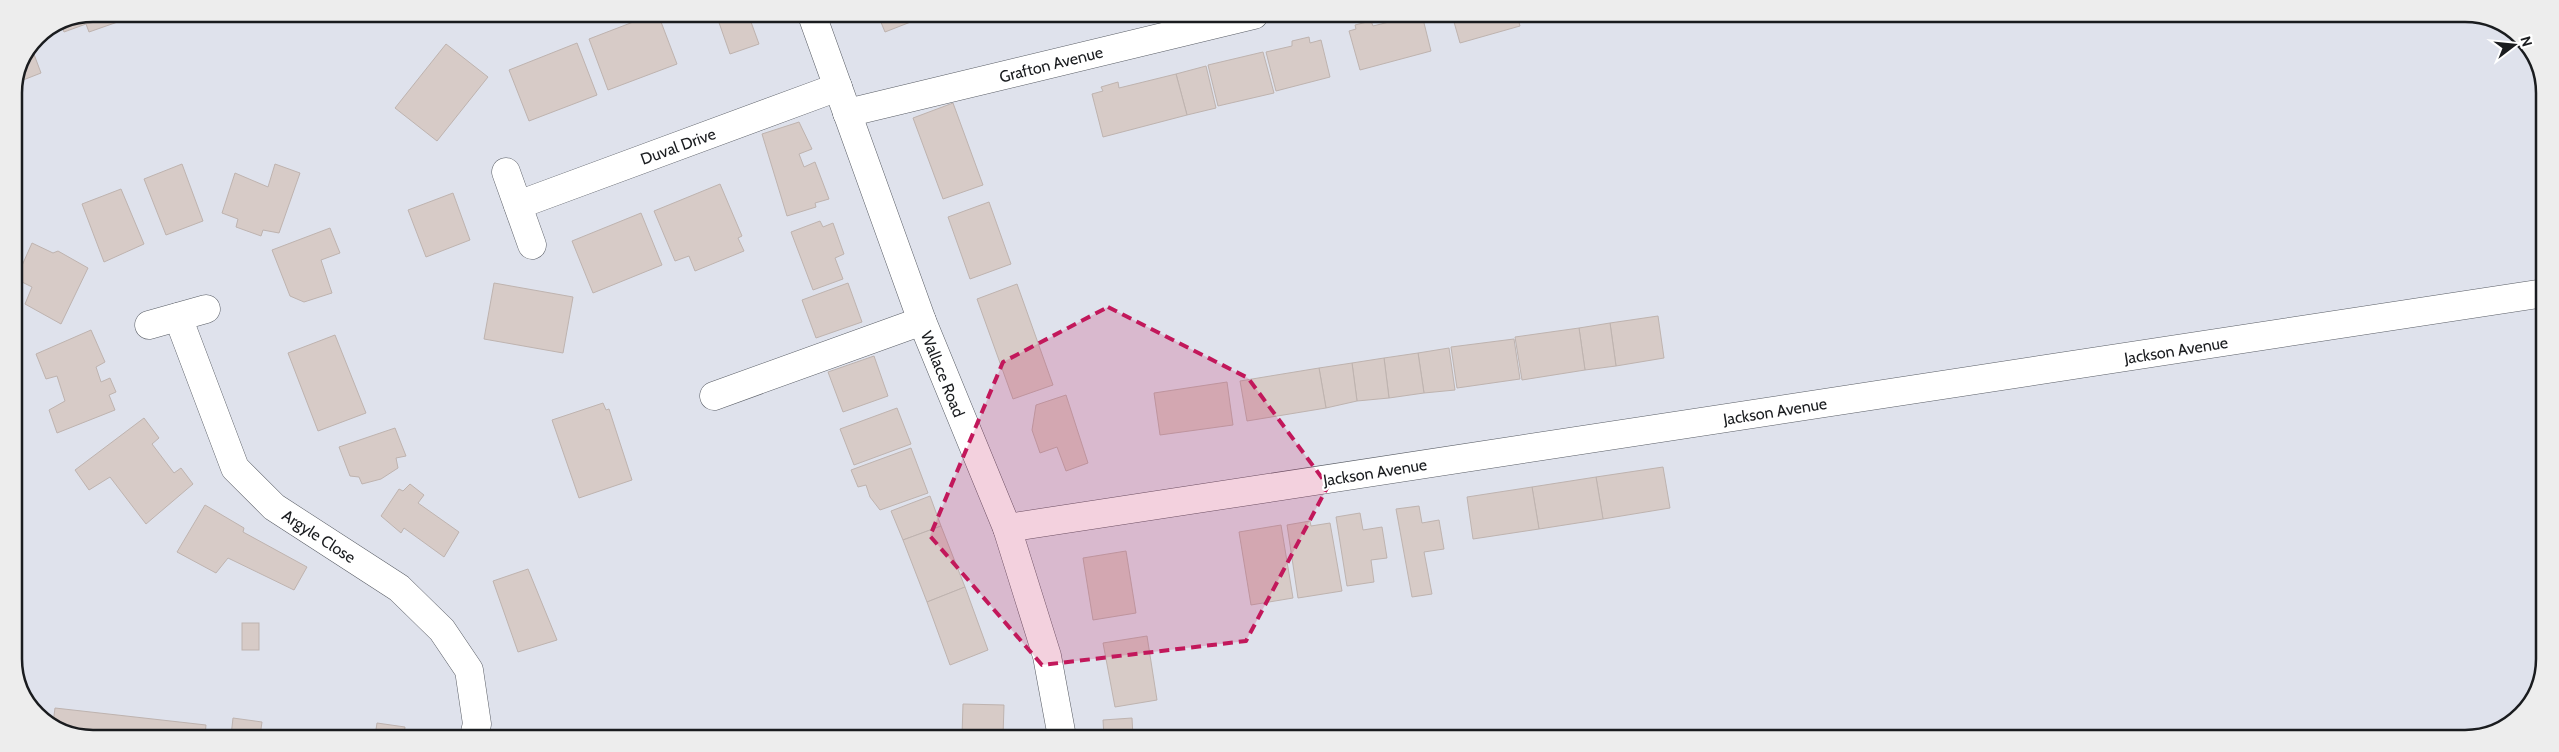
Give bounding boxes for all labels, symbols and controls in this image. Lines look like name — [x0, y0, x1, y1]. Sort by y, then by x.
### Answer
north arrow — [2489, 20, 2539, 70]
text: N — [2516, 34, 2537, 49]
street label: Grafton Avenue — [997, 42, 1105, 87]
street label: Duval Drive — [638, 124, 718, 169]
street label: Wallace Road — [917, 328, 968, 420]
street label: Jackson Avenue — [2122, 333, 2229, 368]
street label: Jackson Avenue — [1721, 394, 1828, 429]
street label: Jackson Avenue — [1321, 455, 1428, 490]
street label: Argyle Close — [279, 506, 359, 567]

